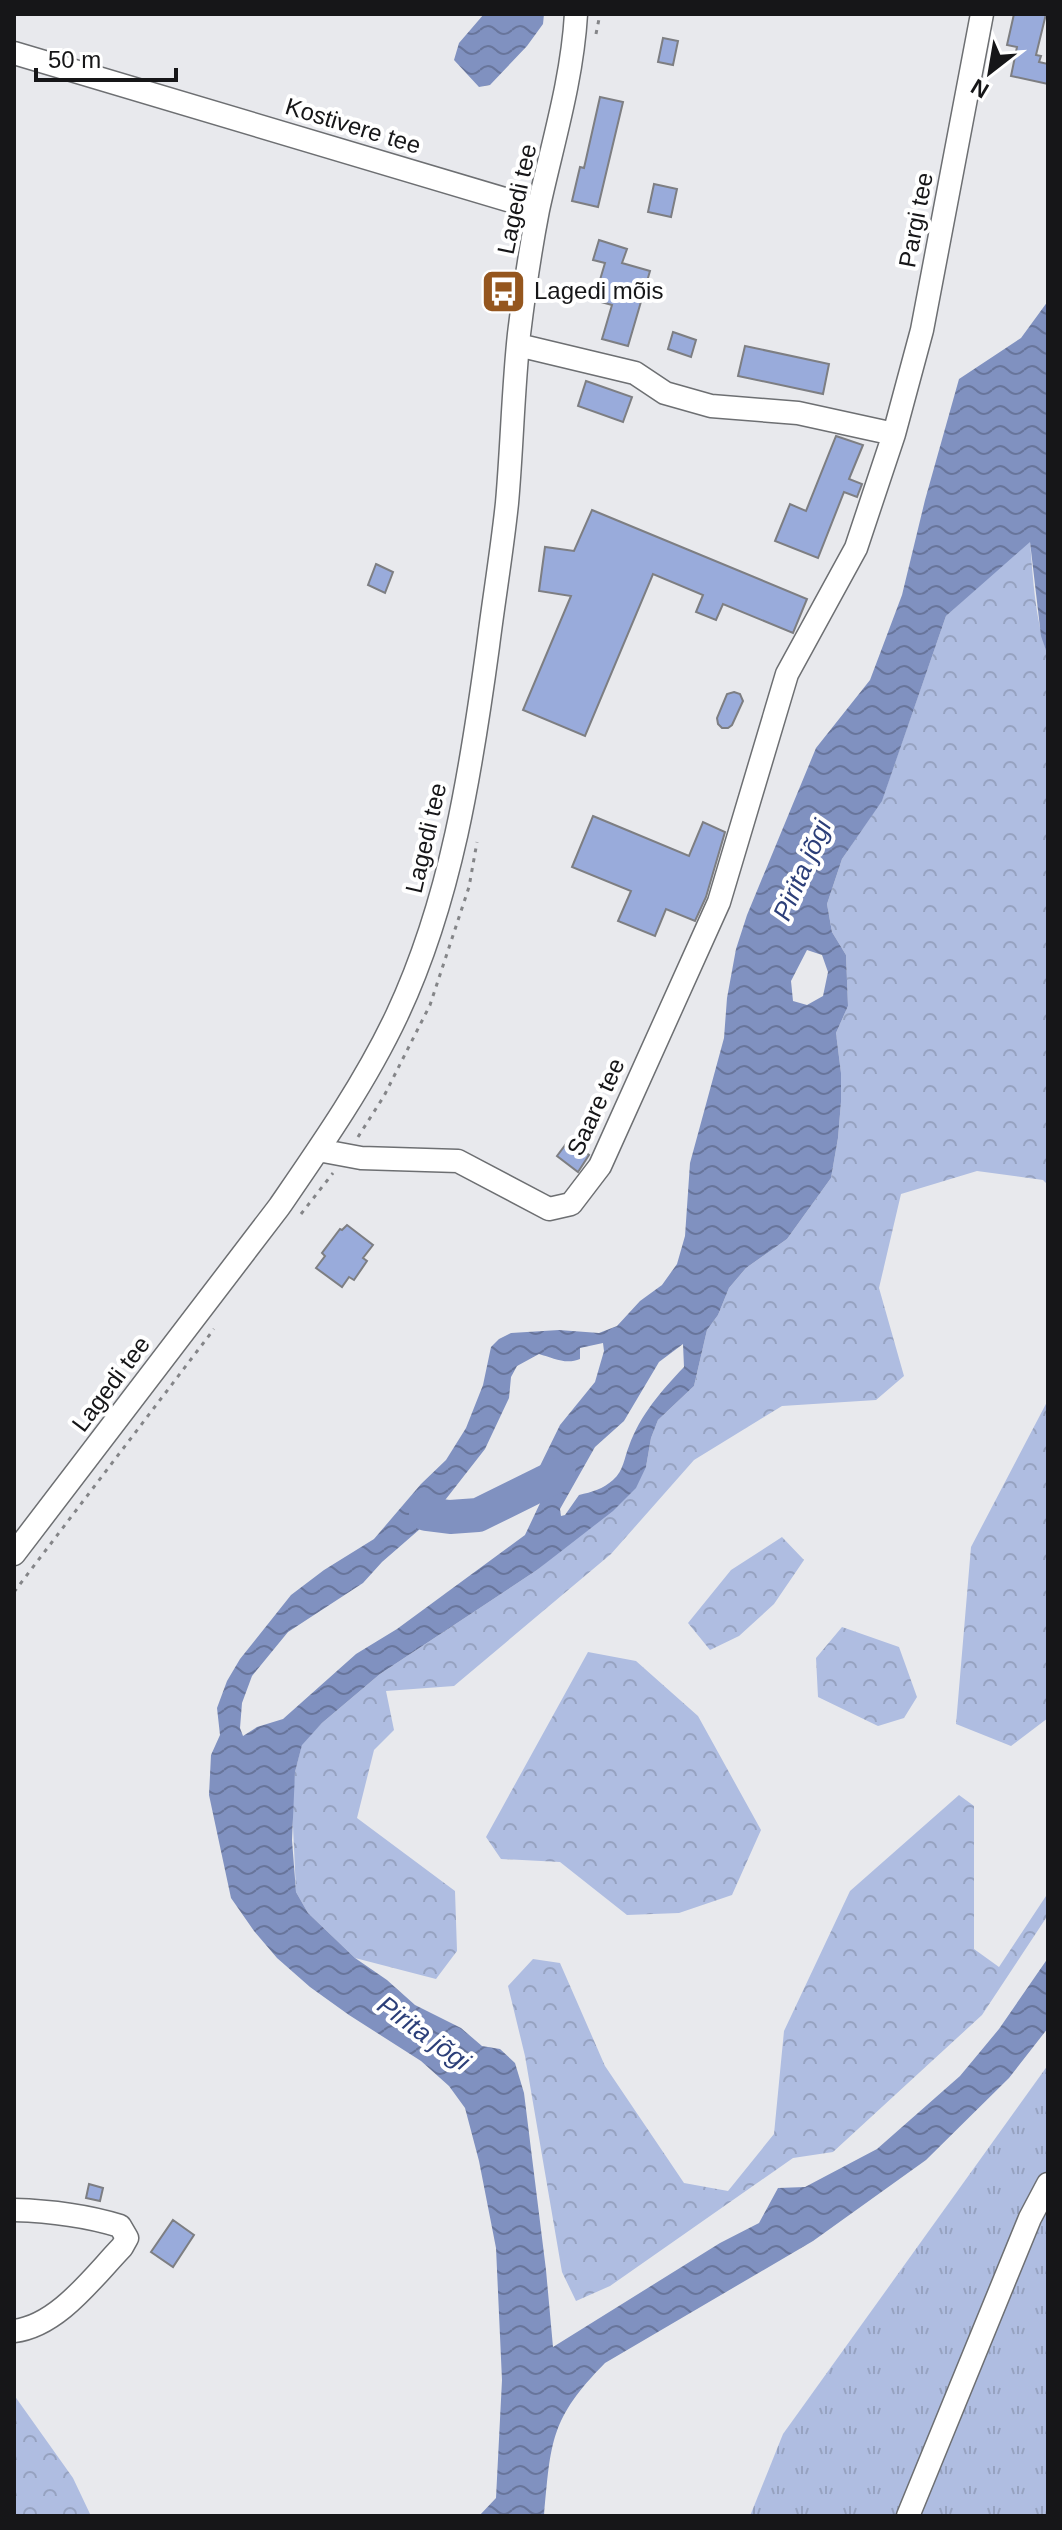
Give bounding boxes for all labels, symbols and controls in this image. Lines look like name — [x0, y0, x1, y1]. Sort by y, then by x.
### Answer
scale bar — [36, 32, 176, 82]
north arrow — [950, 32, 1030, 112]
text: 50 m — [48, 46, 101, 73]
text: N — [967, 74, 993, 104]
street label: Kostivere tee — [282, 92, 424, 159]
street label: Lagedi tee — [492, 141, 541, 257]
street label: Pargi tee — [893, 170, 938, 270]
bus stop icon: Lagedi mõis — [479, 267, 527, 315]
place label: Lagedi mõis — [534, 277, 663, 304]
street label: Lagedi tee — [400, 780, 451, 896]
water label: Pirita jõgi — [767, 814, 838, 925]
street label: Saare tee — [561, 1054, 630, 1160]
street label: Lagedi tee — [66, 1331, 155, 1437]
water label: Pirita jõgi — [372, 1989, 477, 2077]

